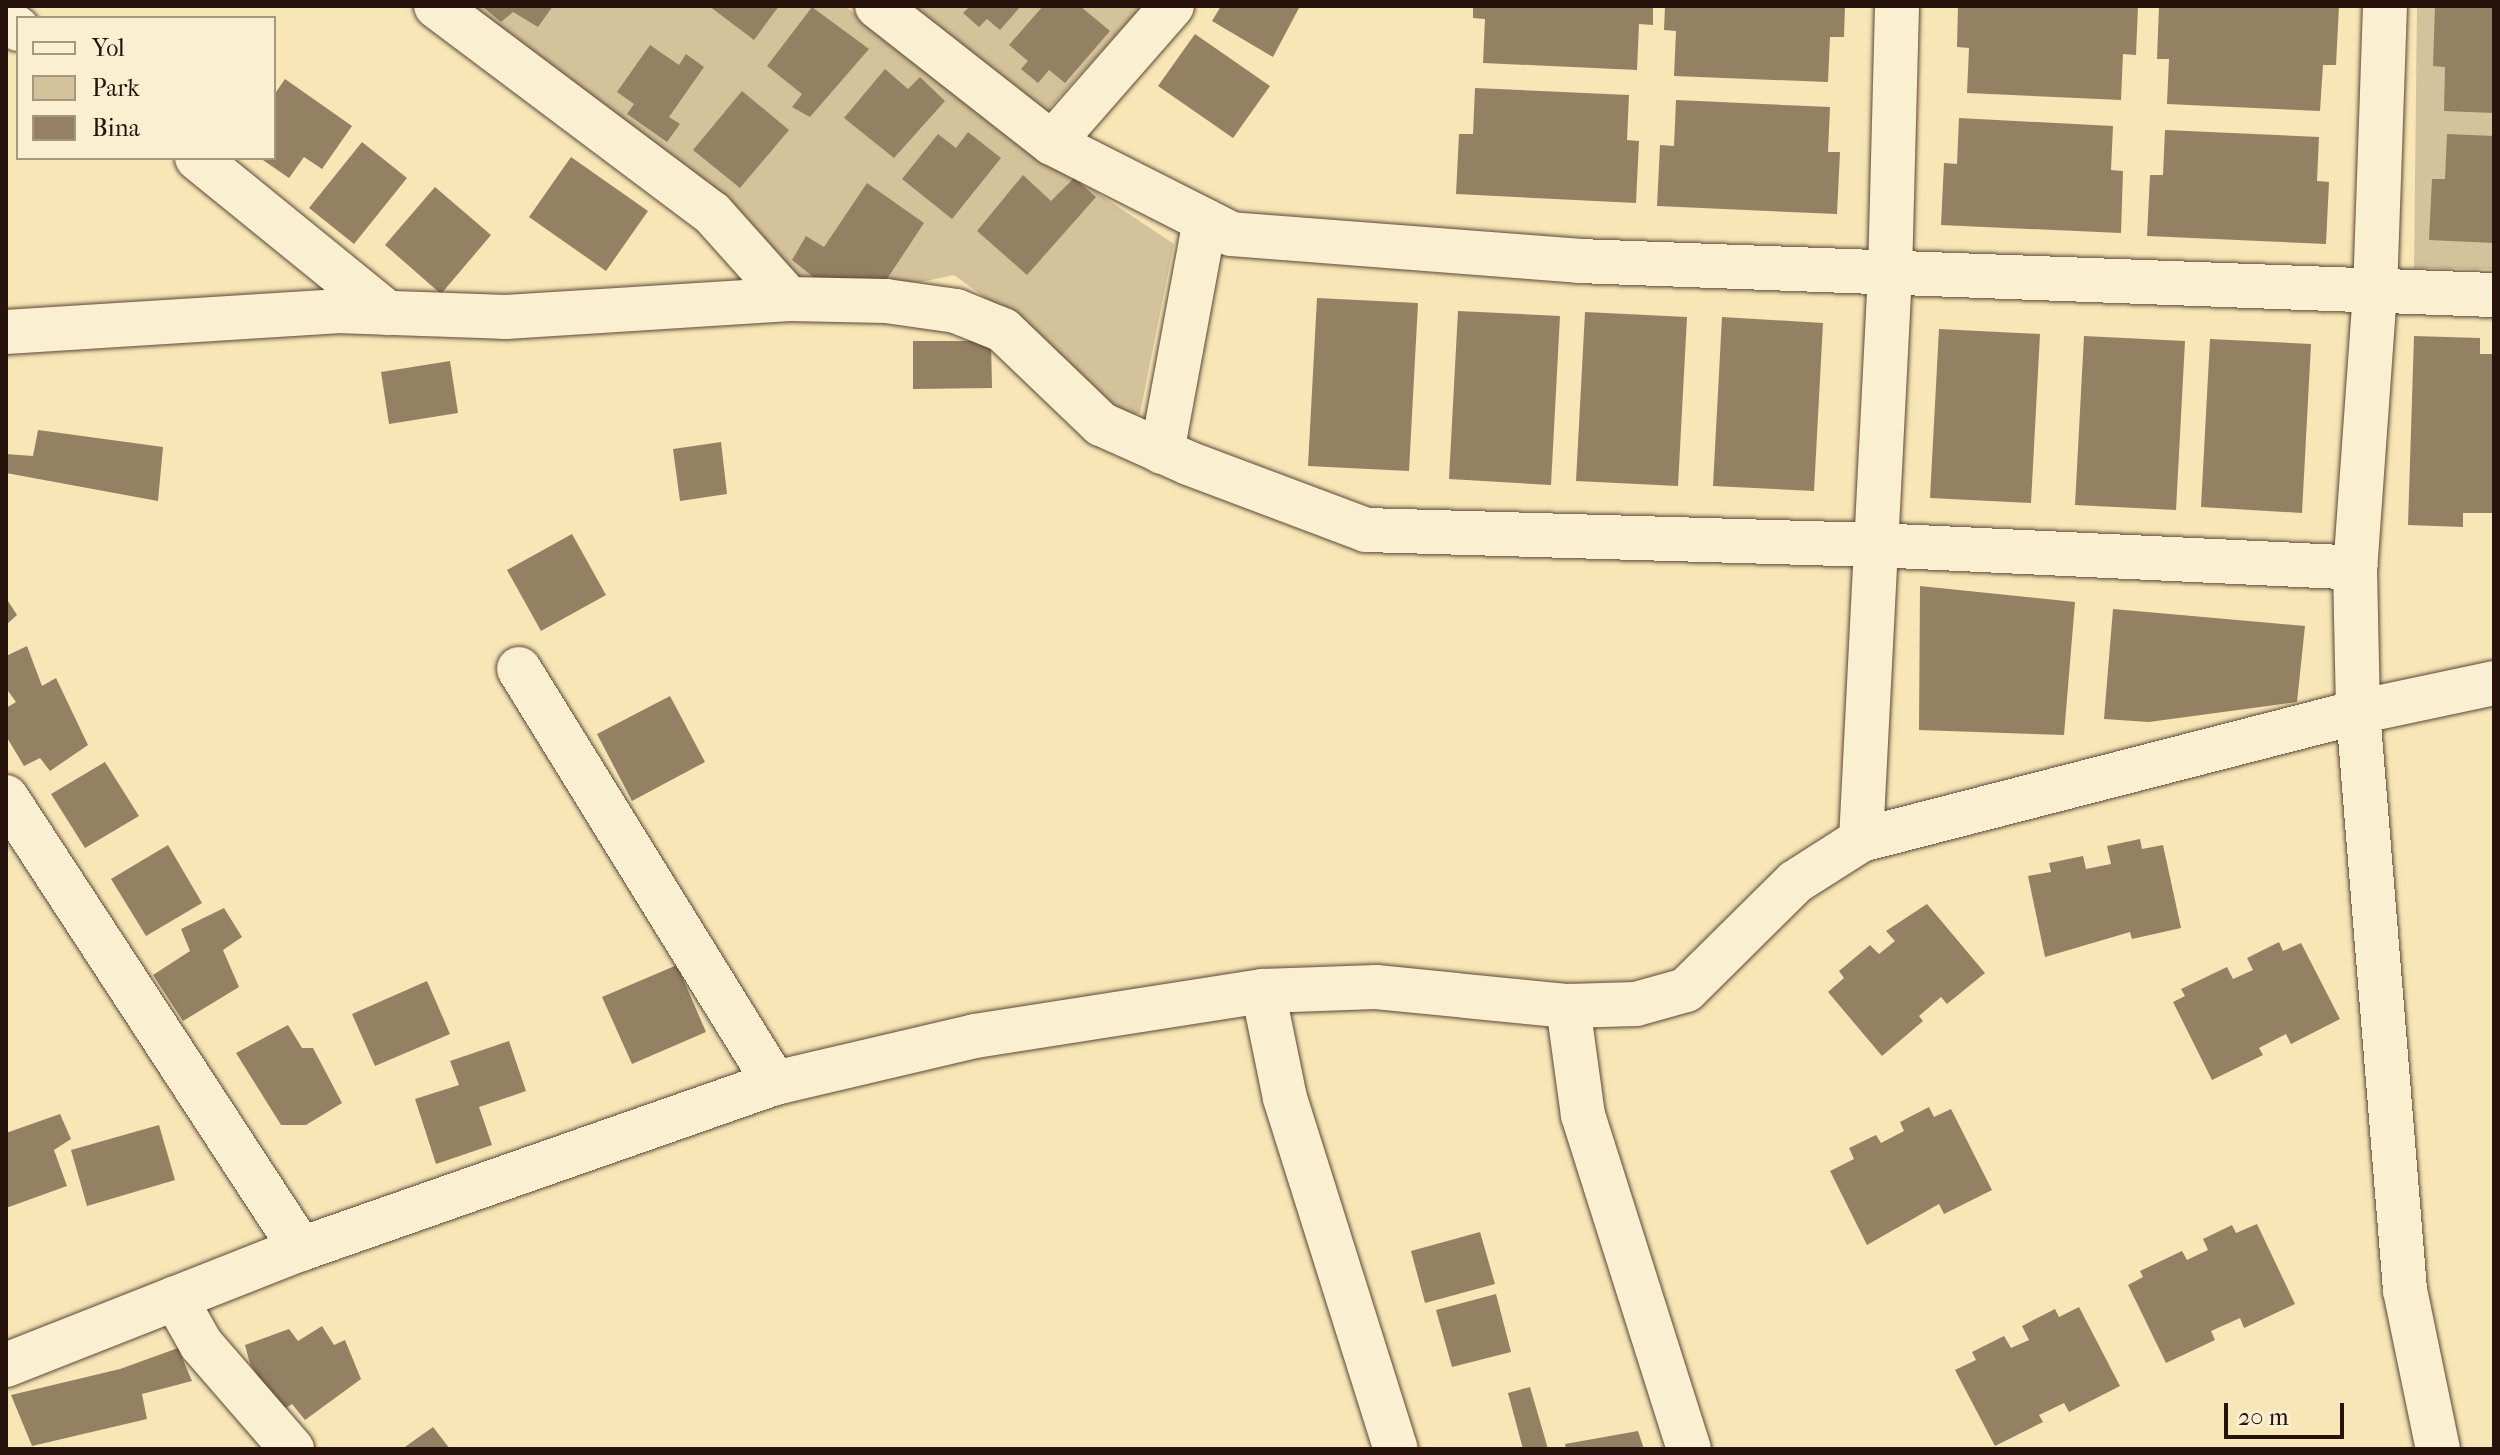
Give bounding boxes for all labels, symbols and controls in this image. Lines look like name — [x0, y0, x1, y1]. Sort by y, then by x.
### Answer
legend — [16, 16, 276, 160]
text: Yol — [92, 34, 125, 62]
text: Park — [92, 74, 140, 102]
text: Bina — [92, 114, 140, 142]
scale bar — [2228, 1387, 2348, 1437]
text: 20 m — [2238, 1403, 2289, 1431]

